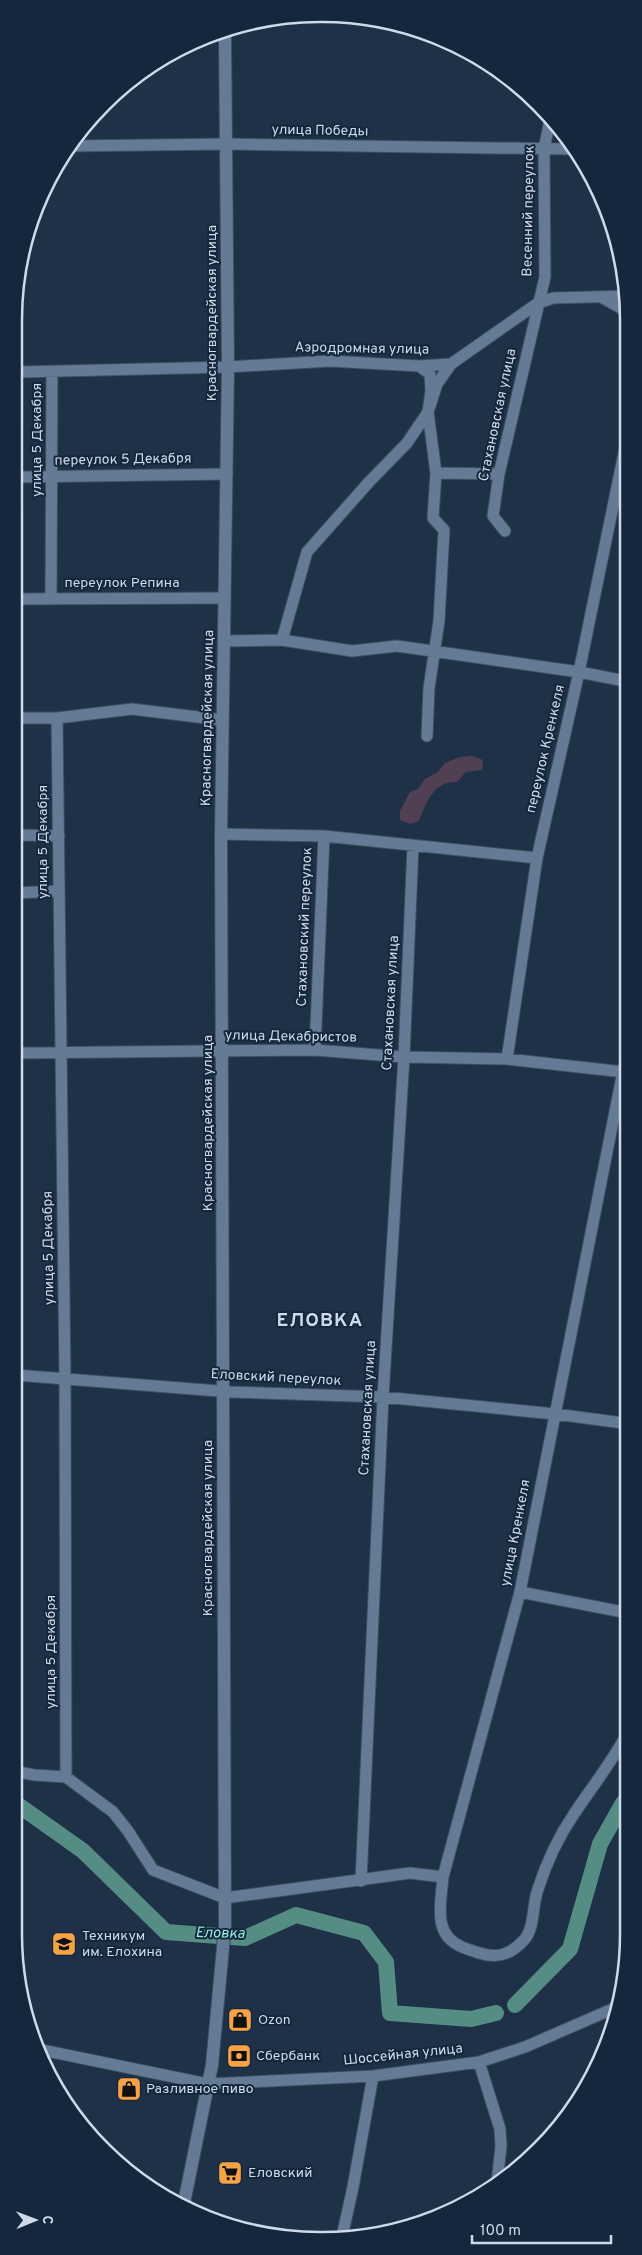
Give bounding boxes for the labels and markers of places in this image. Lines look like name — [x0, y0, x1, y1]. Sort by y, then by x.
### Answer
place label: Техникум им. Елохина — [82, 1928, 162, 1961]
school or university icon: Техникум им. Елохина — [51, 1931, 77, 1957]
shop icon: Ozon — [227, 2007, 253, 2033]
place label: Ozon — [258, 2012, 291, 2029]
bank icon: Сбербанк — [226, 2043, 252, 2069]
place label: Сбербанк — [256, 2048, 320, 2065]
shop icon: Разливное пиво — [116, 2076, 142, 2102]
place label: Разливное пиво — [146, 2081, 254, 2098]
supermarket icon: Еловский — [217, 2160, 243, 2186]
place label: Еловский — [248, 2165, 312, 2182]

